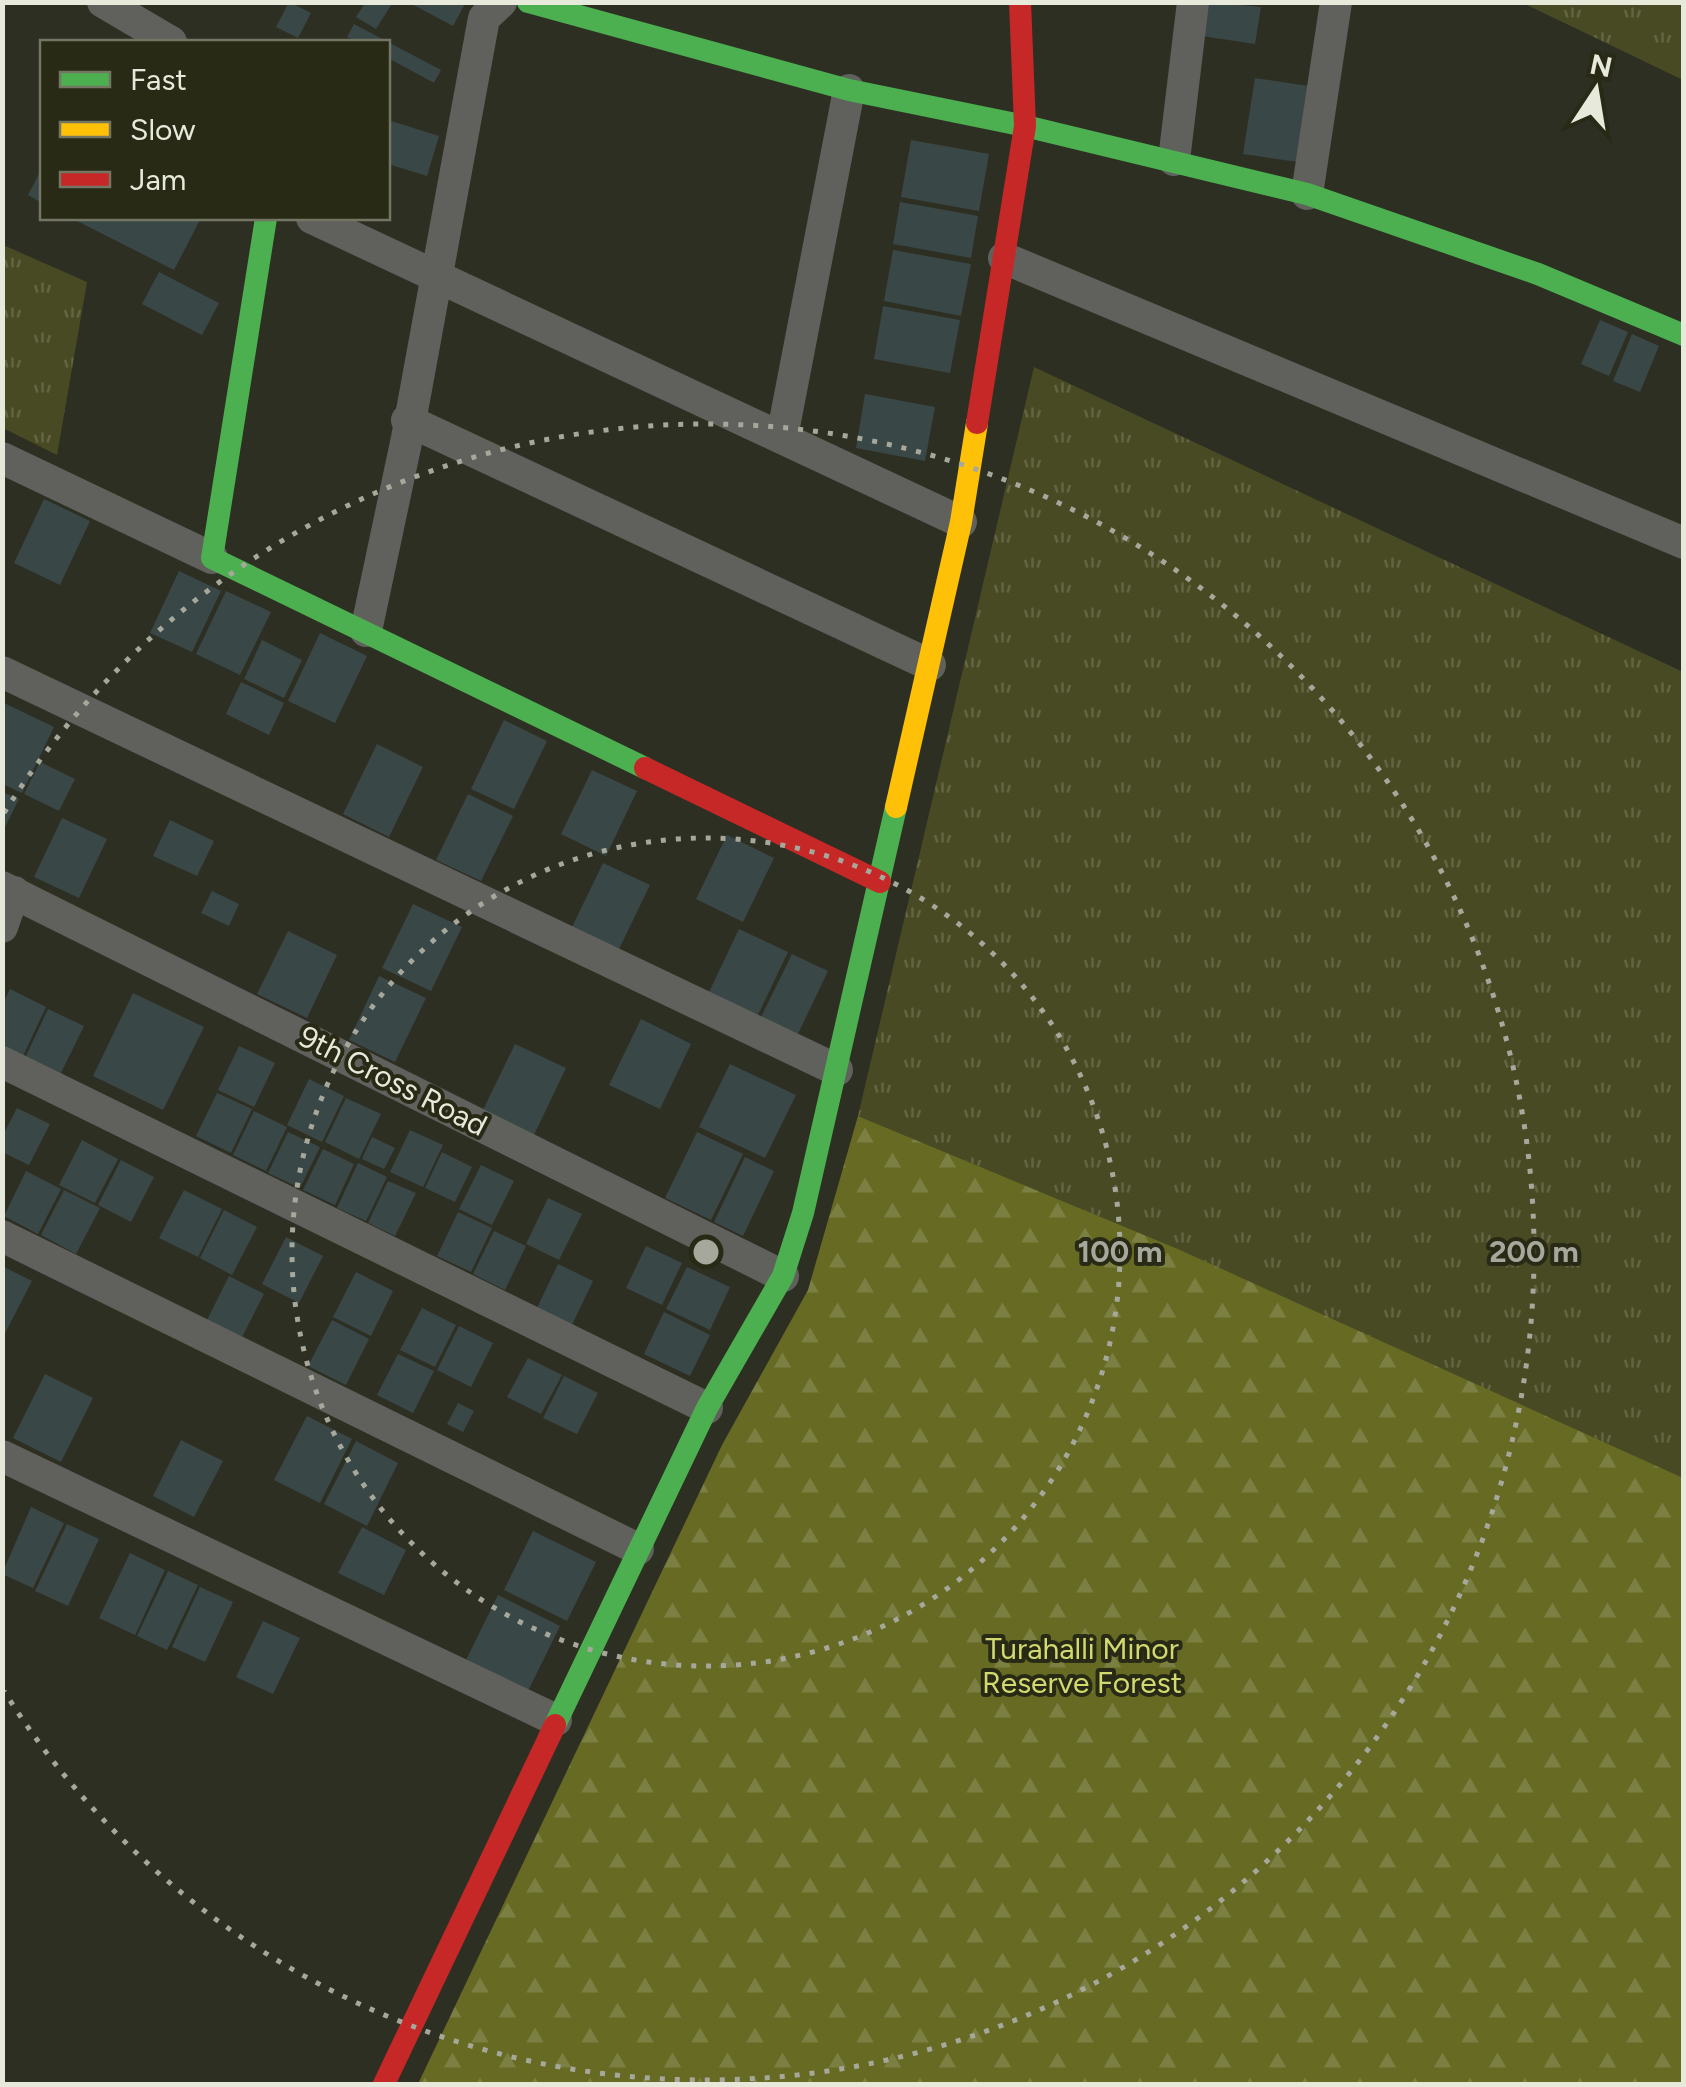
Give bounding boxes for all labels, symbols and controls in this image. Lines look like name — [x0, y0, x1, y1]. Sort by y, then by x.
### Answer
legend — [40, 40, 390, 220]
north arrow — [1546, 40, 1646, 140]
text: N — [1587, 47, 1615, 84]
text: Fast — [130, 61, 187, 98]
text: Slow — [130, 111, 196, 148]
text: Jam — [130, 161, 186, 198]
street label: 9th Cross Road — [293, 1017, 493, 1144]
text: 100 m — [1078, 1233, 1162, 1270]
text: 200 m — [1489, 1233, 1579, 1270]
centre of rings — [688, 1234, 724, 1270]
park label: Turahalli Minor Reserve Forest — [982, 1630, 1182, 1701]

